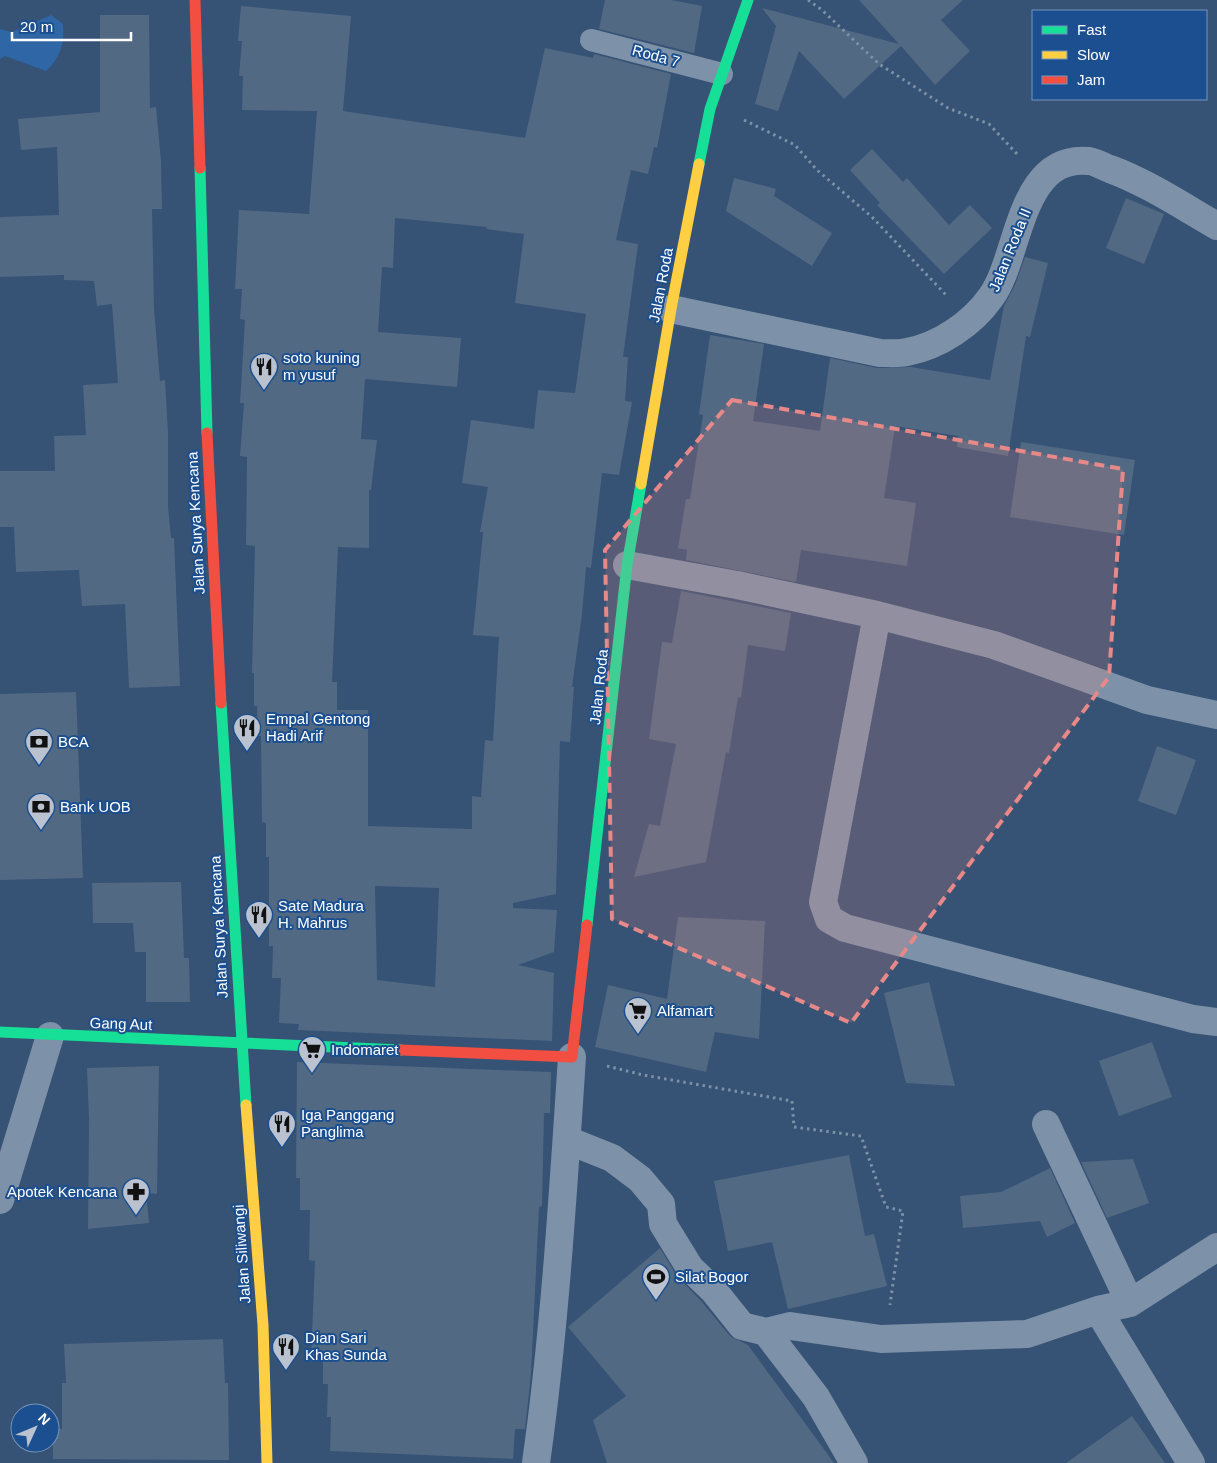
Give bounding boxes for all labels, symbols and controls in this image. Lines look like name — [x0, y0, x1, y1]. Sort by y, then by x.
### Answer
scale bar — [12, 10, 131, 42]
legend — [1032, 10, 1207, 100]
text: 20 m — [20, 18, 53, 35]
text: Fast — [1077, 21, 1107, 38]
street label: Roda 7 — [631, 41, 682, 70]
text: Slow — [1077, 46, 1110, 63]
text: Jam — [1077, 71, 1105, 88]
street label: Jalan Roda II — [985, 206, 1034, 294]
street label: Jalan Roda — [645, 245, 676, 324]
place label: soto kuning m yusuf — [283, 349, 360, 383]
restaurant icon: soto kuning m yusuf — [249, 352, 279, 391]
street label: Jalan Surya Kencana — [183, 451, 208, 595]
street label: Jalan Roda — [586, 648, 611, 726]
place label: Empal Gentong Hadi Arif — [266, 710, 370, 744]
restaurant icon: Empal Gentong Hadi Arif — [232, 713, 262, 752]
bank icon: BCA — [24, 727, 54, 766]
place label: BCA — [58, 733, 89, 750]
bank icon: Bank UOB — [26, 792, 56, 831]
place label: Bank UOB — [60, 798, 131, 815]
street label: Jalan Surya Kencana — [206, 855, 231, 999]
place label: Sate Madura H. Mahrus — [278, 897, 365, 931]
restaurant icon: Sate Madura H. Mahrus — [244, 900, 274, 939]
supermarket icon: Alfamart — [623, 996, 653, 1035]
place label: Alfamart — [657, 1002, 714, 1019]
street label: Gang Aut — [89, 1014, 153, 1033]
supermarket icon: Indomaret — [297, 1035, 327, 1074]
place label: Indomaret — [331, 1041, 399, 1058]
place label: Iga Panggang Panglima — [301, 1106, 394, 1140]
restaurant icon: Iga Panggang Panglima — [267, 1109, 297, 1148]
pharmacy icon: Apotek Kencana — [121, 1177, 151, 1216]
place label: Apotek Kencana — [7, 1183, 118, 1200]
street label: Jalan Siliwangi — [230, 1204, 253, 1304]
sports icon: Silat Bogor — [641, 1262, 671, 1301]
place label: Silat Bogor — [675, 1268, 748, 1285]
place label: Dian Sari Khas Sunda — [305, 1329, 387, 1363]
restaurant icon: Dian Sari Khas Sunda — [271, 1332, 301, 1371]
north arrow — [10, 1403, 60, 1453]
text: N — [35, 1410, 54, 1428]

